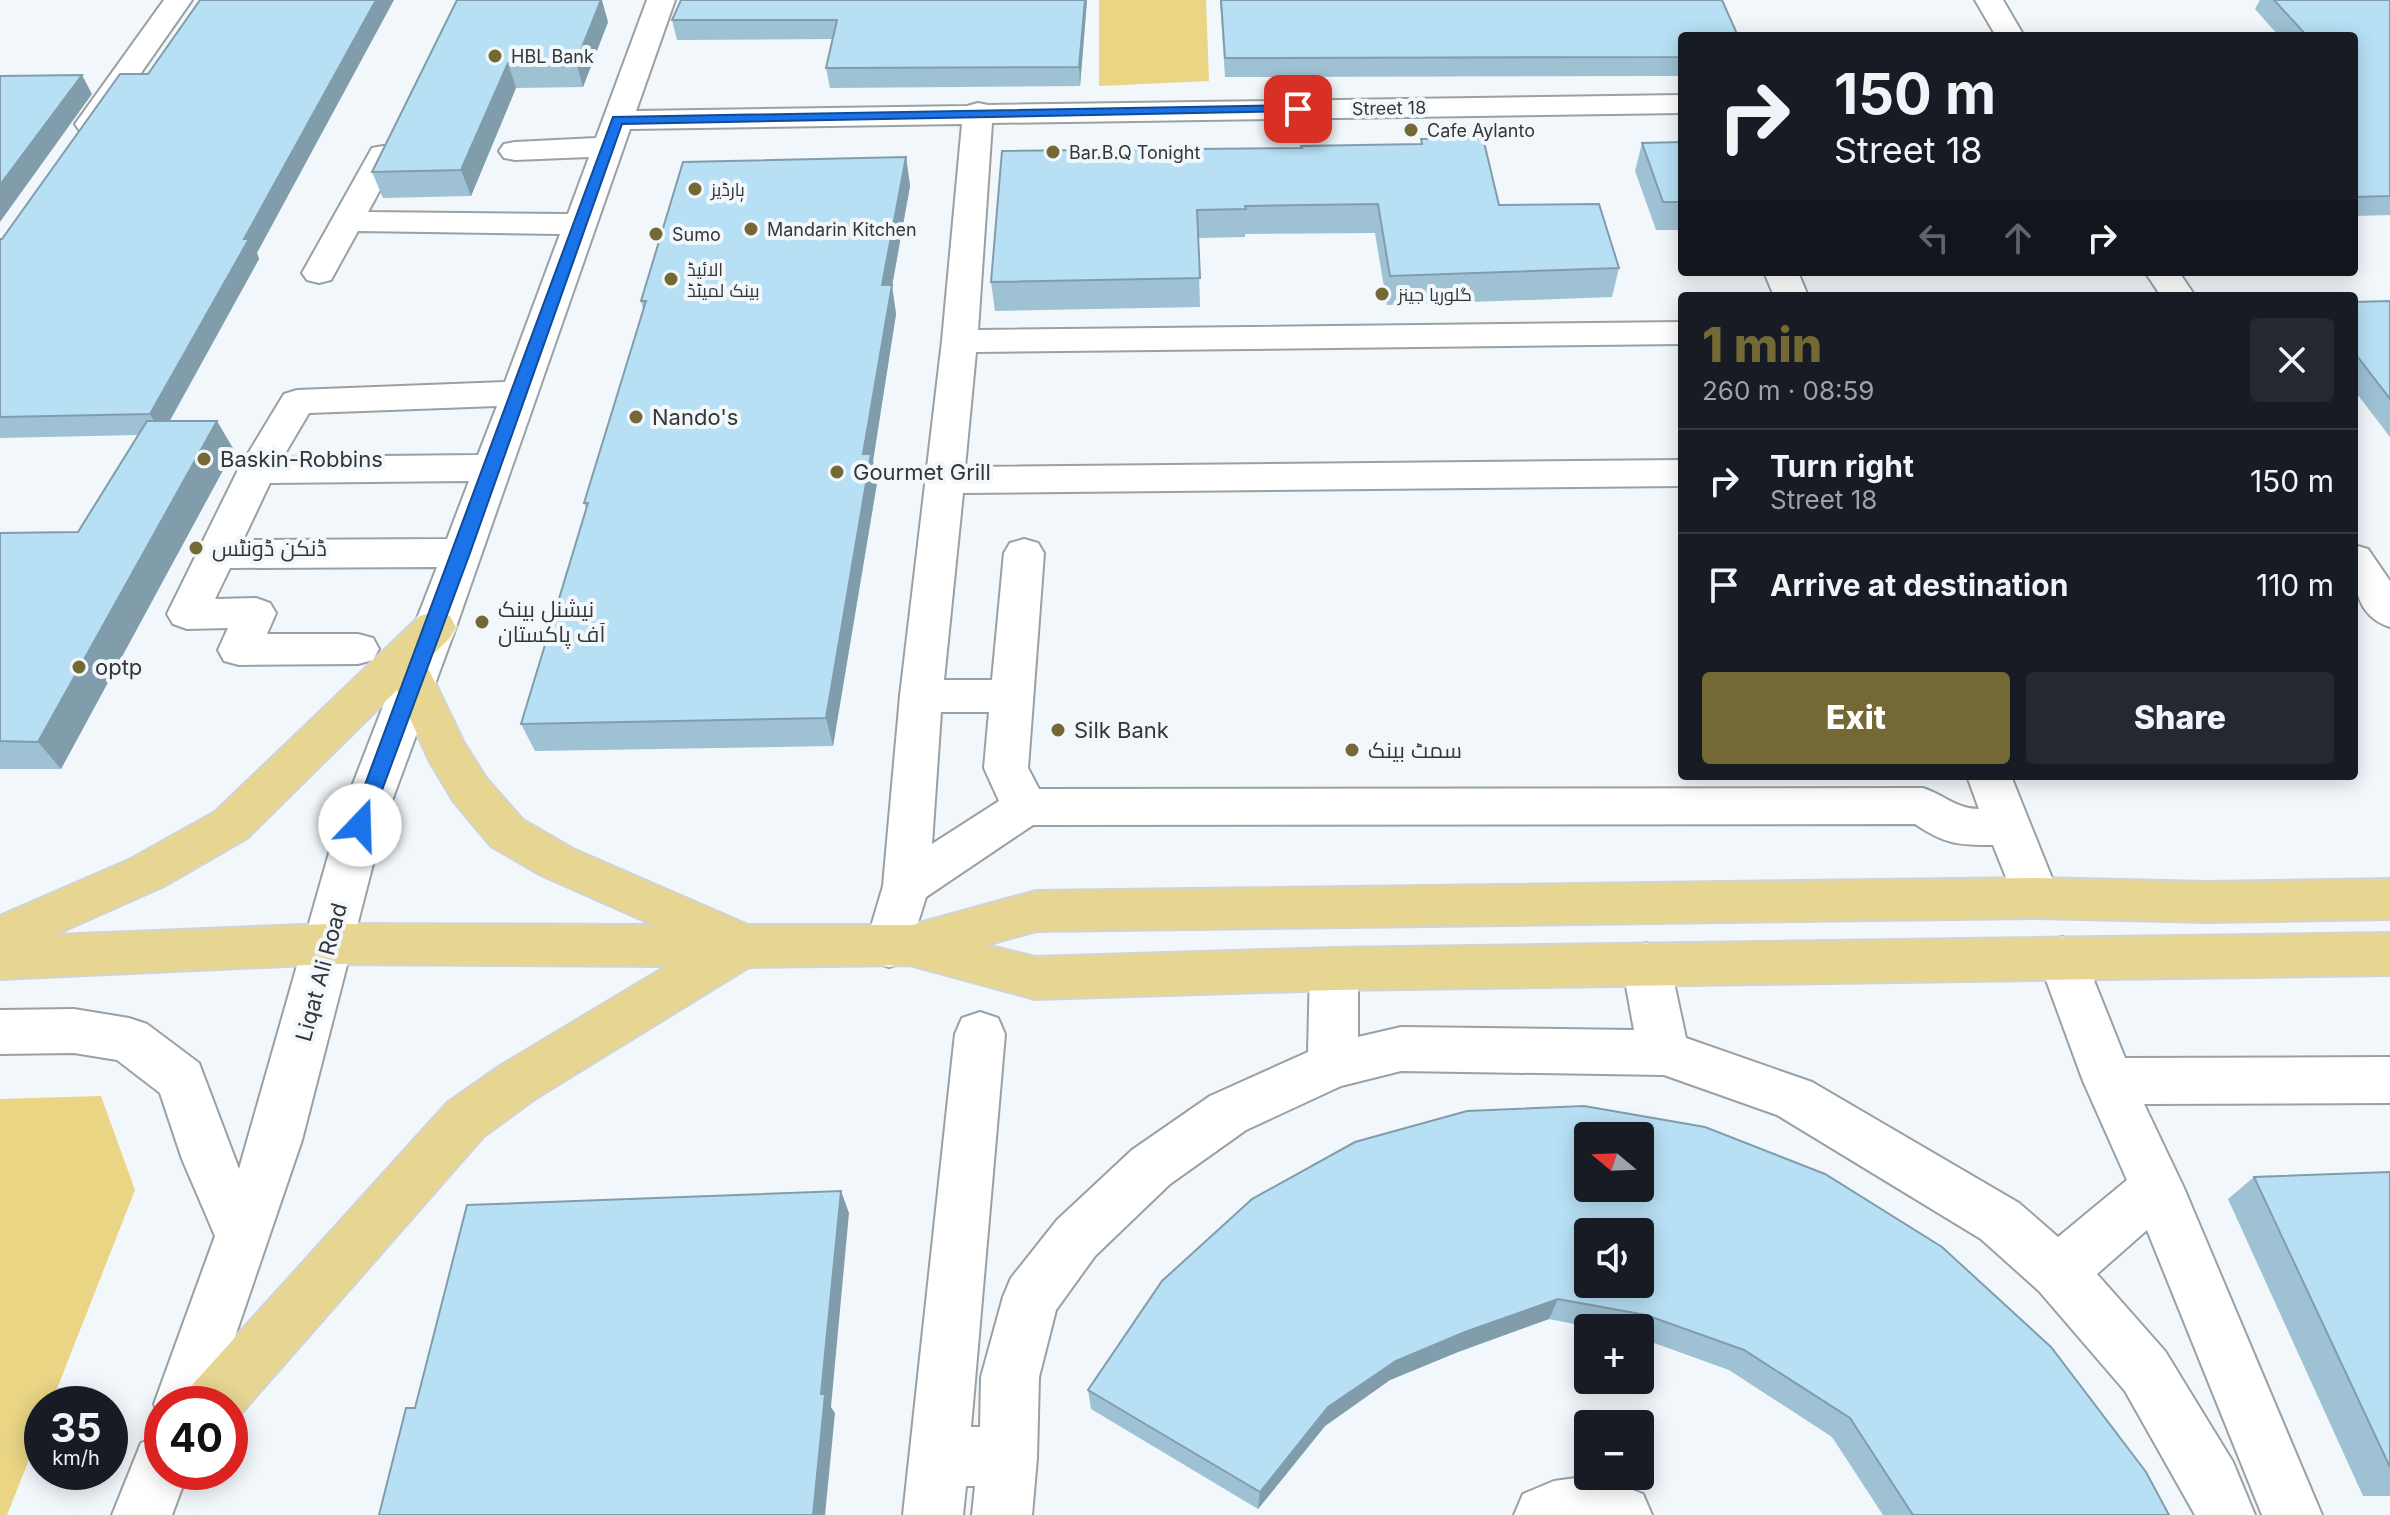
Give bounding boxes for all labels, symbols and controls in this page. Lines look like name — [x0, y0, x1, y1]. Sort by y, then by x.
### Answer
place label: HBL Bank — [511, 46, 594, 67]
marker: HBL Bank — [486, 47, 504, 65]
text: 150 m — [1834, 60, 1996, 128]
icon: right — [1702, 64, 1806, 168]
pin — [1264, 75, 1332, 143]
icon: arrive — [1276, 87, 1320, 131]
street label: Street 18 — [1352, 97, 1426, 119]
place label: Cafe Aylanto — [1427, 120, 1535, 141]
marker: Cafe Aylanto — [1402, 121, 1420, 139]
text: Street 18 — [1834, 128, 1983, 172]
place label: Bar.B.Q Tonight — [1069, 142, 1200, 163]
marker: Bar.B.Q Tonight — [1044, 143, 1062, 161]
place label: ہارڈیز — [710, 179, 745, 202]
marker: ہارڈیز — [686, 180, 704, 198]
icon: left — [1912, 216, 1956, 260]
icon: ahead — [1996, 216, 2040, 260]
icon: right — [2080, 216, 2124, 260]
place label: Mandarin Kitchen — [767, 219, 917, 240]
marker: Mandarin Kitchen — [742, 220, 760, 238]
place label: Sumo — [672, 224, 721, 245]
marker: Sumo — [647, 225, 665, 243]
place label: الائیڈ بینک لمیٹڈ — [687, 259, 759, 301]
marker: الائیڈ بینک لمیٹڈ — [662, 270, 680, 288]
place label: گلوریا جینز — [1397, 284, 1472, 306]
marker: گلوریا جینز — [1373, 285, 1391, 303]
text: 1 min — [1702, 315, 1822, 374]
button: close — [2250, 318, 2334, 402]
text: 260 m · 08:59 — [1702, 375, 1875, 406]
place label: Nando's — [652, 404, 738, 430]
marker: Nando's — [627, 408, 645, 426]
place label: Baskin-Robbins — [220, 446, 383, 472]
text: Turn right — [1770, 448, 1914, 484]
marker: Baskin-Robbins — [195, 450, 213, 468]
place label: Gourmet Grill — [853, 459, 991, 485]
icon: right — [1702, 459, 1746, 503]
marker: Gourmet Grill — [828, 463, 846, 481]
text: 150 m — [2250, 463, 2334, 499]
text: Street 18 — [1770, 484, 1877, 515]
place label: ڈنکن ڈونٹس — [212, 535, 327, 562]
marker: ڈنکن ڈونٹس — [187, 539, 205, 557]
icon: arrive — [1702, 563, 1746, 607]
text: Arrive at destination — [1770, 567, 2068, 603]
text: 110 m — [2256, 567, 2334, 603]
place label: نیشنل بینک آف پاکستان — [498, 596, 606, 649]
marker: نیشنل بینک آف پاکستان — [473, 613, 491, 631]
place label: optp — [95, 654, 142, 680]
marker: optp — [70, 658, 88, 676]
button: Exit — [1702, 672, 2010, 764]
button: Share — [2026, 672, 2334, 764]
place label: Silk Bank — [1074, 717, 1169, 743]
marker: Silk Bank — [1049, 721, 1067, 739]
place label: سمٹ بینک — [1368, 737, 1462, 763]
marker: سمٹ بینک — [1343, 741, 1361, 759]
position arrow — [318, 783, 402, 867]
street label: Liqat Ali Road — [290, 900, 352, 1044]
north arrow — [1574, 1122, 1654, 1202]
map controls — [1574, 1122, 1654, 1490]
button: sound — [1574, 1218, 1654, 1298]
button: + — [1574, 1314, 1654, 1394]
speed limit sign: 40 — [144, 1386, 248, 1490]
text: 35 — [50, 1403, 102, 1452]
button: − — [1574, 1410, 1654, 1490]
text: km/h — [52, 1446, 100, 1470]

